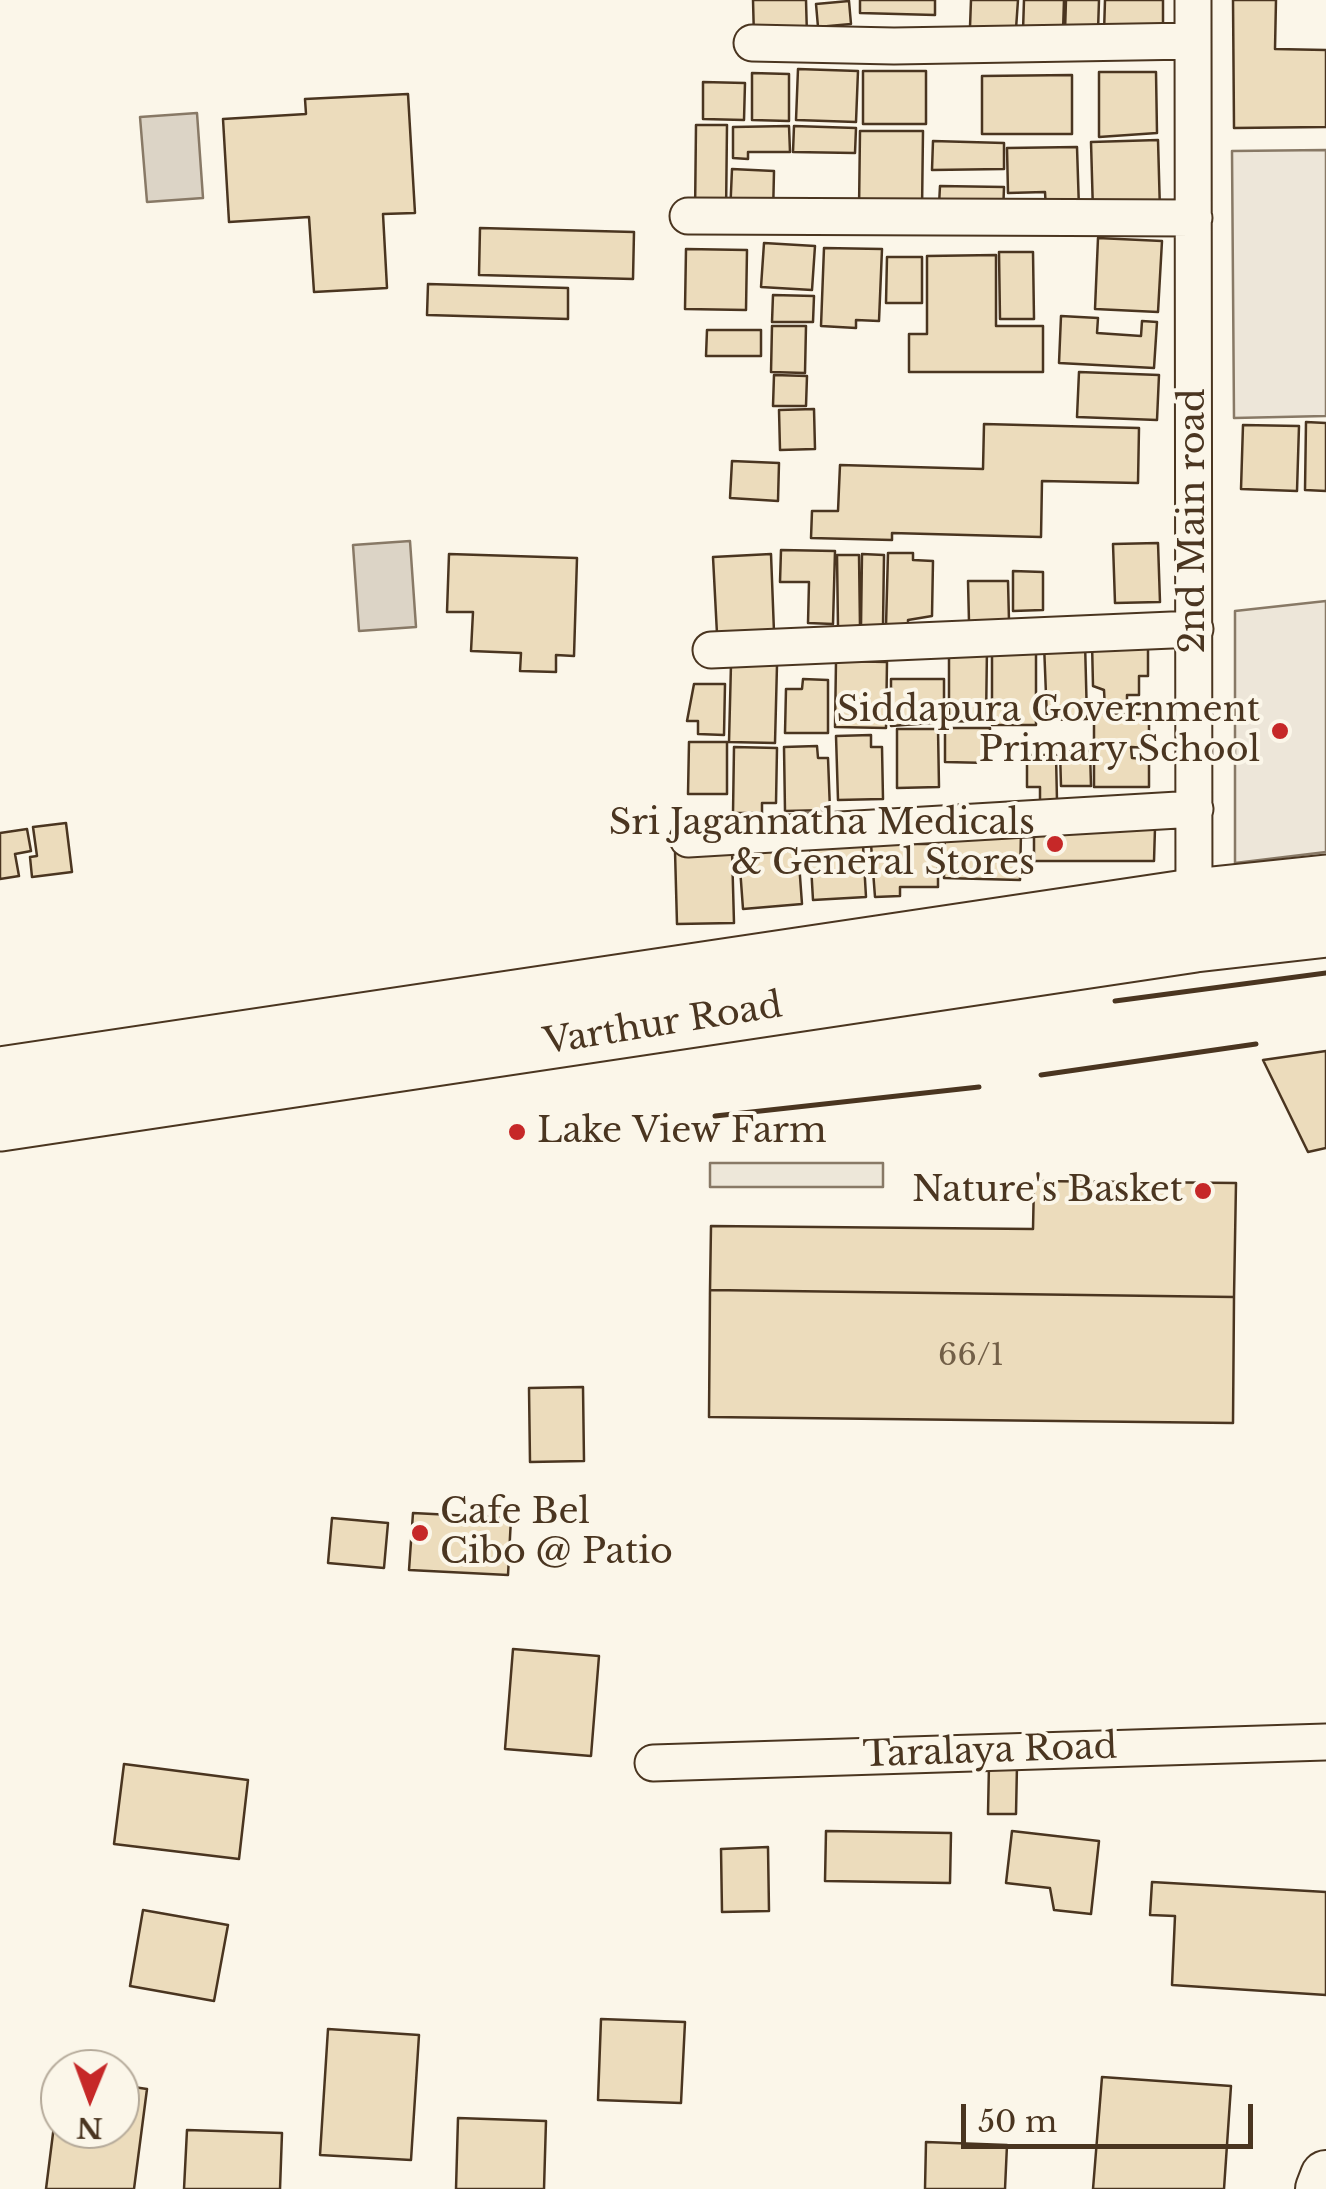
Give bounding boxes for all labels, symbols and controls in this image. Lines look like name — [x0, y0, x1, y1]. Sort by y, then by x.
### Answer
street label: 2nd Main road — [1173, 388, 1215, 654]
place label: Siddapura Government Primary School — [836, 690, 1260, 772]
marker: Siddapura Government Primary School — [1269, 720, 1291, 742]
place label: Sri Jagannatha Medicals & General Stores — [609, 803, 1035, 885]
marker: Sri Jagannatha Medicals & General Stores — [1044, 833, 1066, 855]
street label: Varthur Road — [541, 985, 785, 1065]
place label: Lake View Farm — [537, 1111, 827, 1153]
marker: Lake View Farm — [506, 1121, 528, 1143]
place label: Nature's Basket — [912, 1170, 1183, 1212]
marker: Nature's Basket — [1192, 1180, 1214, 1202]
house number: 66/1 — [938, 1339, 1004, 1375]
place label: Cafe Bel Cibo @ Patio — [440, 1492, 673, 1574]
marker: Cafe Bel Cibo @ Patio — [409, 1522, 431, 1544]
street label: Taralaya Road — [862, 1727, 1118, 1777]
north arrow — [40, 2049, 140, 2149]
scale bar — [966, 2084, 1258, 2146]
text: 50 m — [978, 2103, 1057, 2140]
text: N — [76, 2110, 103, 2145]

